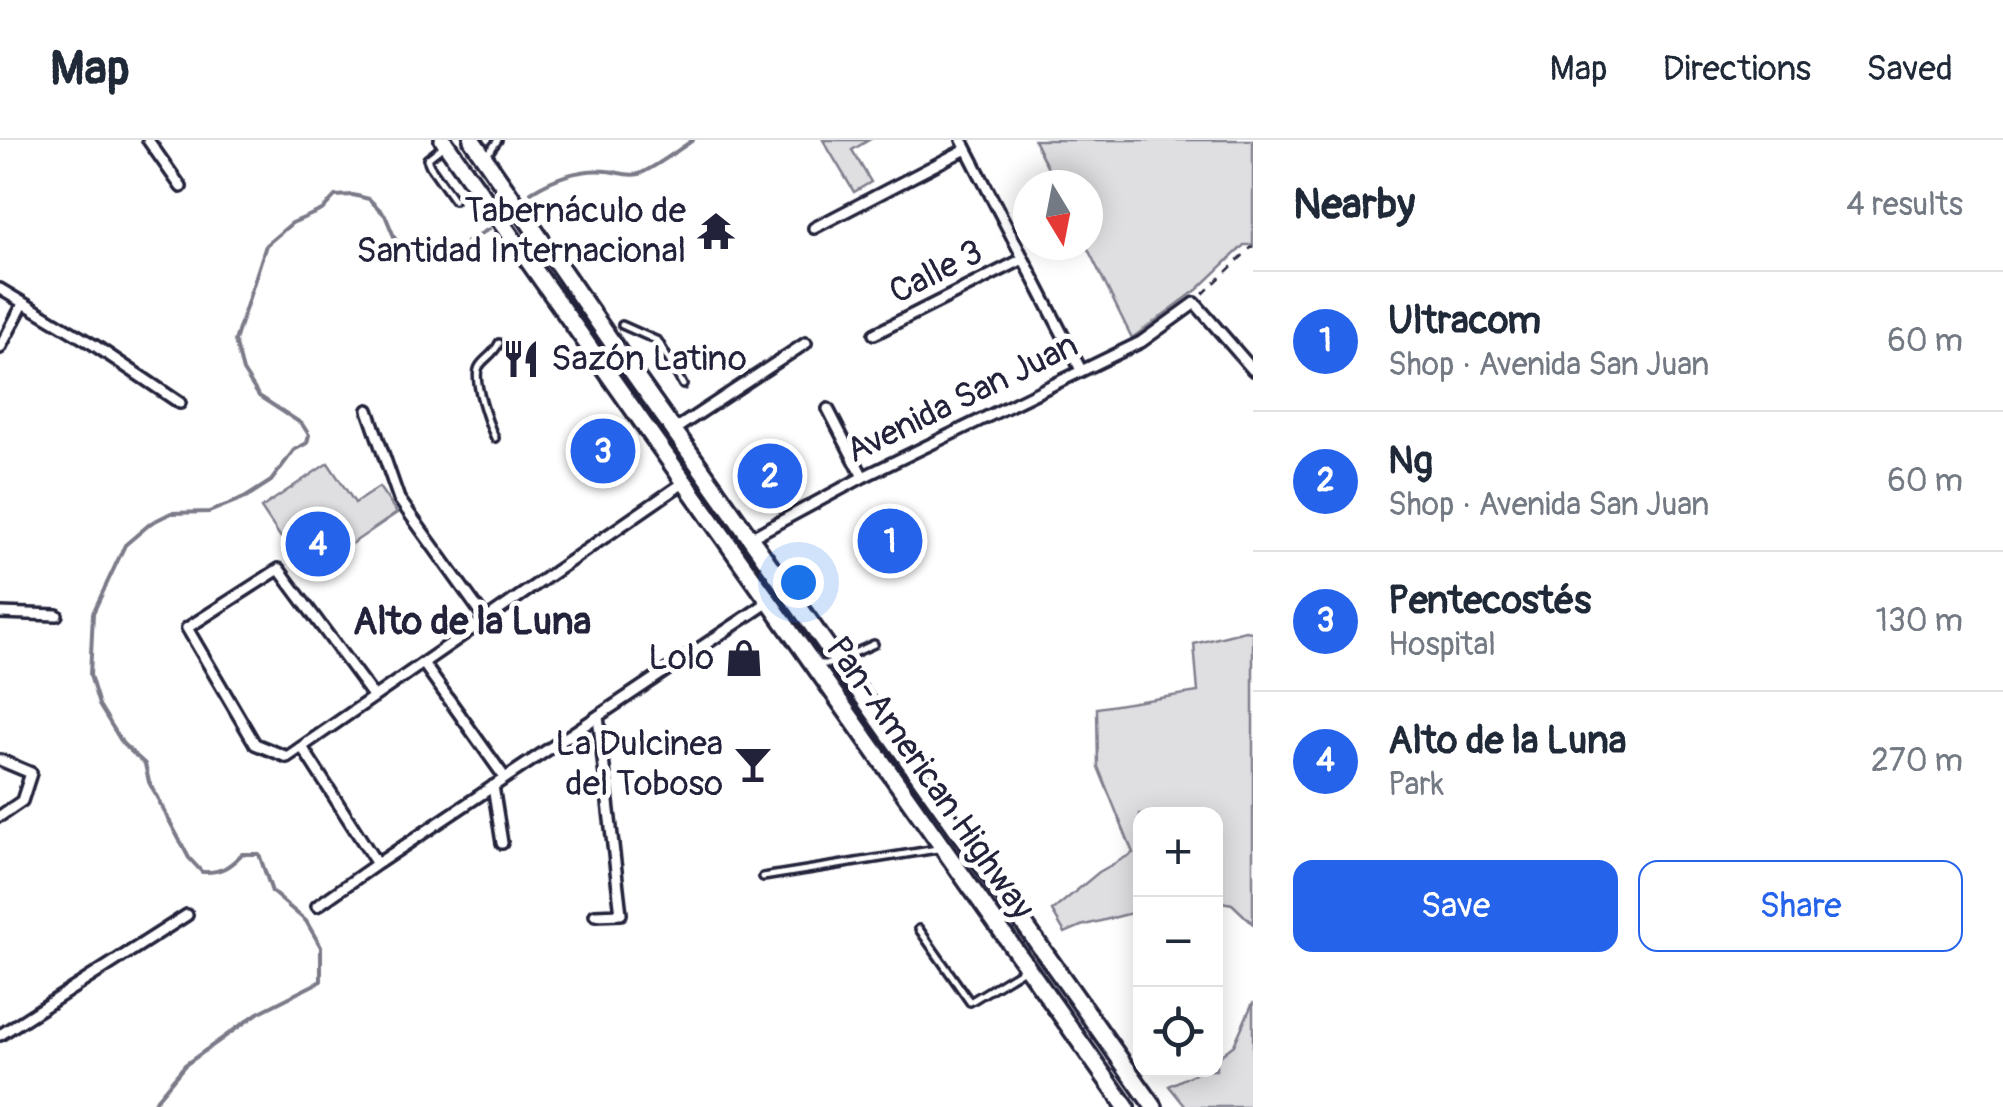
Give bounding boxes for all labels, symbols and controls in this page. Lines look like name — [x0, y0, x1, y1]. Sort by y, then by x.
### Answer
text: Map — [50, 39, 130, 99]
text: Map — [1550, 47, 1608, 91]
text: Directions — [1663, 47, 1811, 91]
text: Saved — [1866, 47, 1953, 91]
north arrow — [1013, 170, 1103, 260]
text: Nearby — [1293, 179, 1415, 231]
text: 4 results — [1846, 185, 1963, 225]
place label: Tabernáculo de Santidad Internacional — [356, 189, 686, 273]
temple icon: Tabernáculo de Santidad Internacional — [695, 210, 737, 252]
street label: Calle 3 — [882, 230, 990, 314]
text: Ultracom — [1388, 297, 1541, 345]
text: 1 — [1319, 321, 1332, 361]
text: 60 m — [1887, 321, 1963, 361]
street label: Avenida San Juan — [839, 323, 1085, 473]
place label: Sazón Latino — [551, 337, 747, 381]
restaurant icon: Sazón Latino — [500, 338, 542, 380]
text: Shop · Avenida San Juan — [1388, 345, 1709, 385]
pin: 3 — [570, 414, 636, 488]
text: Ng — [1388, 437, 1433, 485]
pin: 2 — [738, 438, 802, 514]
text: 2 — [1317, 461, 1334, 501]
text: 60 m — [1887, 461, 1963, 501]
text: Shop · Avenida San Juan — [1388, 485, 1709, 525]
pin: 1 — [858, 504, 922, 578]
pin: 4 — [286, 506, 350, 582]
your location — [773, 557, 824, 608]
text: Pentecostés — [1388, 577, 1591, 625]
district label: Alto de la Luna — [353, 598, 591, 646]
text: 3 — [1317, 601, 1334, 641]
text: 130 m — [1875, 601, 1963, 641]
text: Hospital — [1388, 625, 1496, 665]
street label: Pan-American Highway — [816, 628, 1044, 928]
place label: Lolo — [648, 636, 714, 680]
shop icon: Lolo — [723, 637, 765, 679]
text: Alto de la Luna — [1388, 717, 1626, 765]
place label: La Dulcinea del Toboso — [555, 722, 723, 806]
text: 4 — [1316, 741, 1335, 781]
text: 270 m — [1871, 741, 1963, 781]
bar icon: La Dulcinea del Toboso — [732, 743, 774, 785]
text: Park — [1388, 765, 1444, 805]
map controls — [1133, 807, 1223, 1077]
button: + — [1133, 807, 1223, 897]
button: Save — [1293, 860, 1618, 952]
button: Share — [1638, 860, 1963, 952]
button: − — [1133, 897, 1223, 987]
button: locate — [1133, 987, 1223, 1077]

